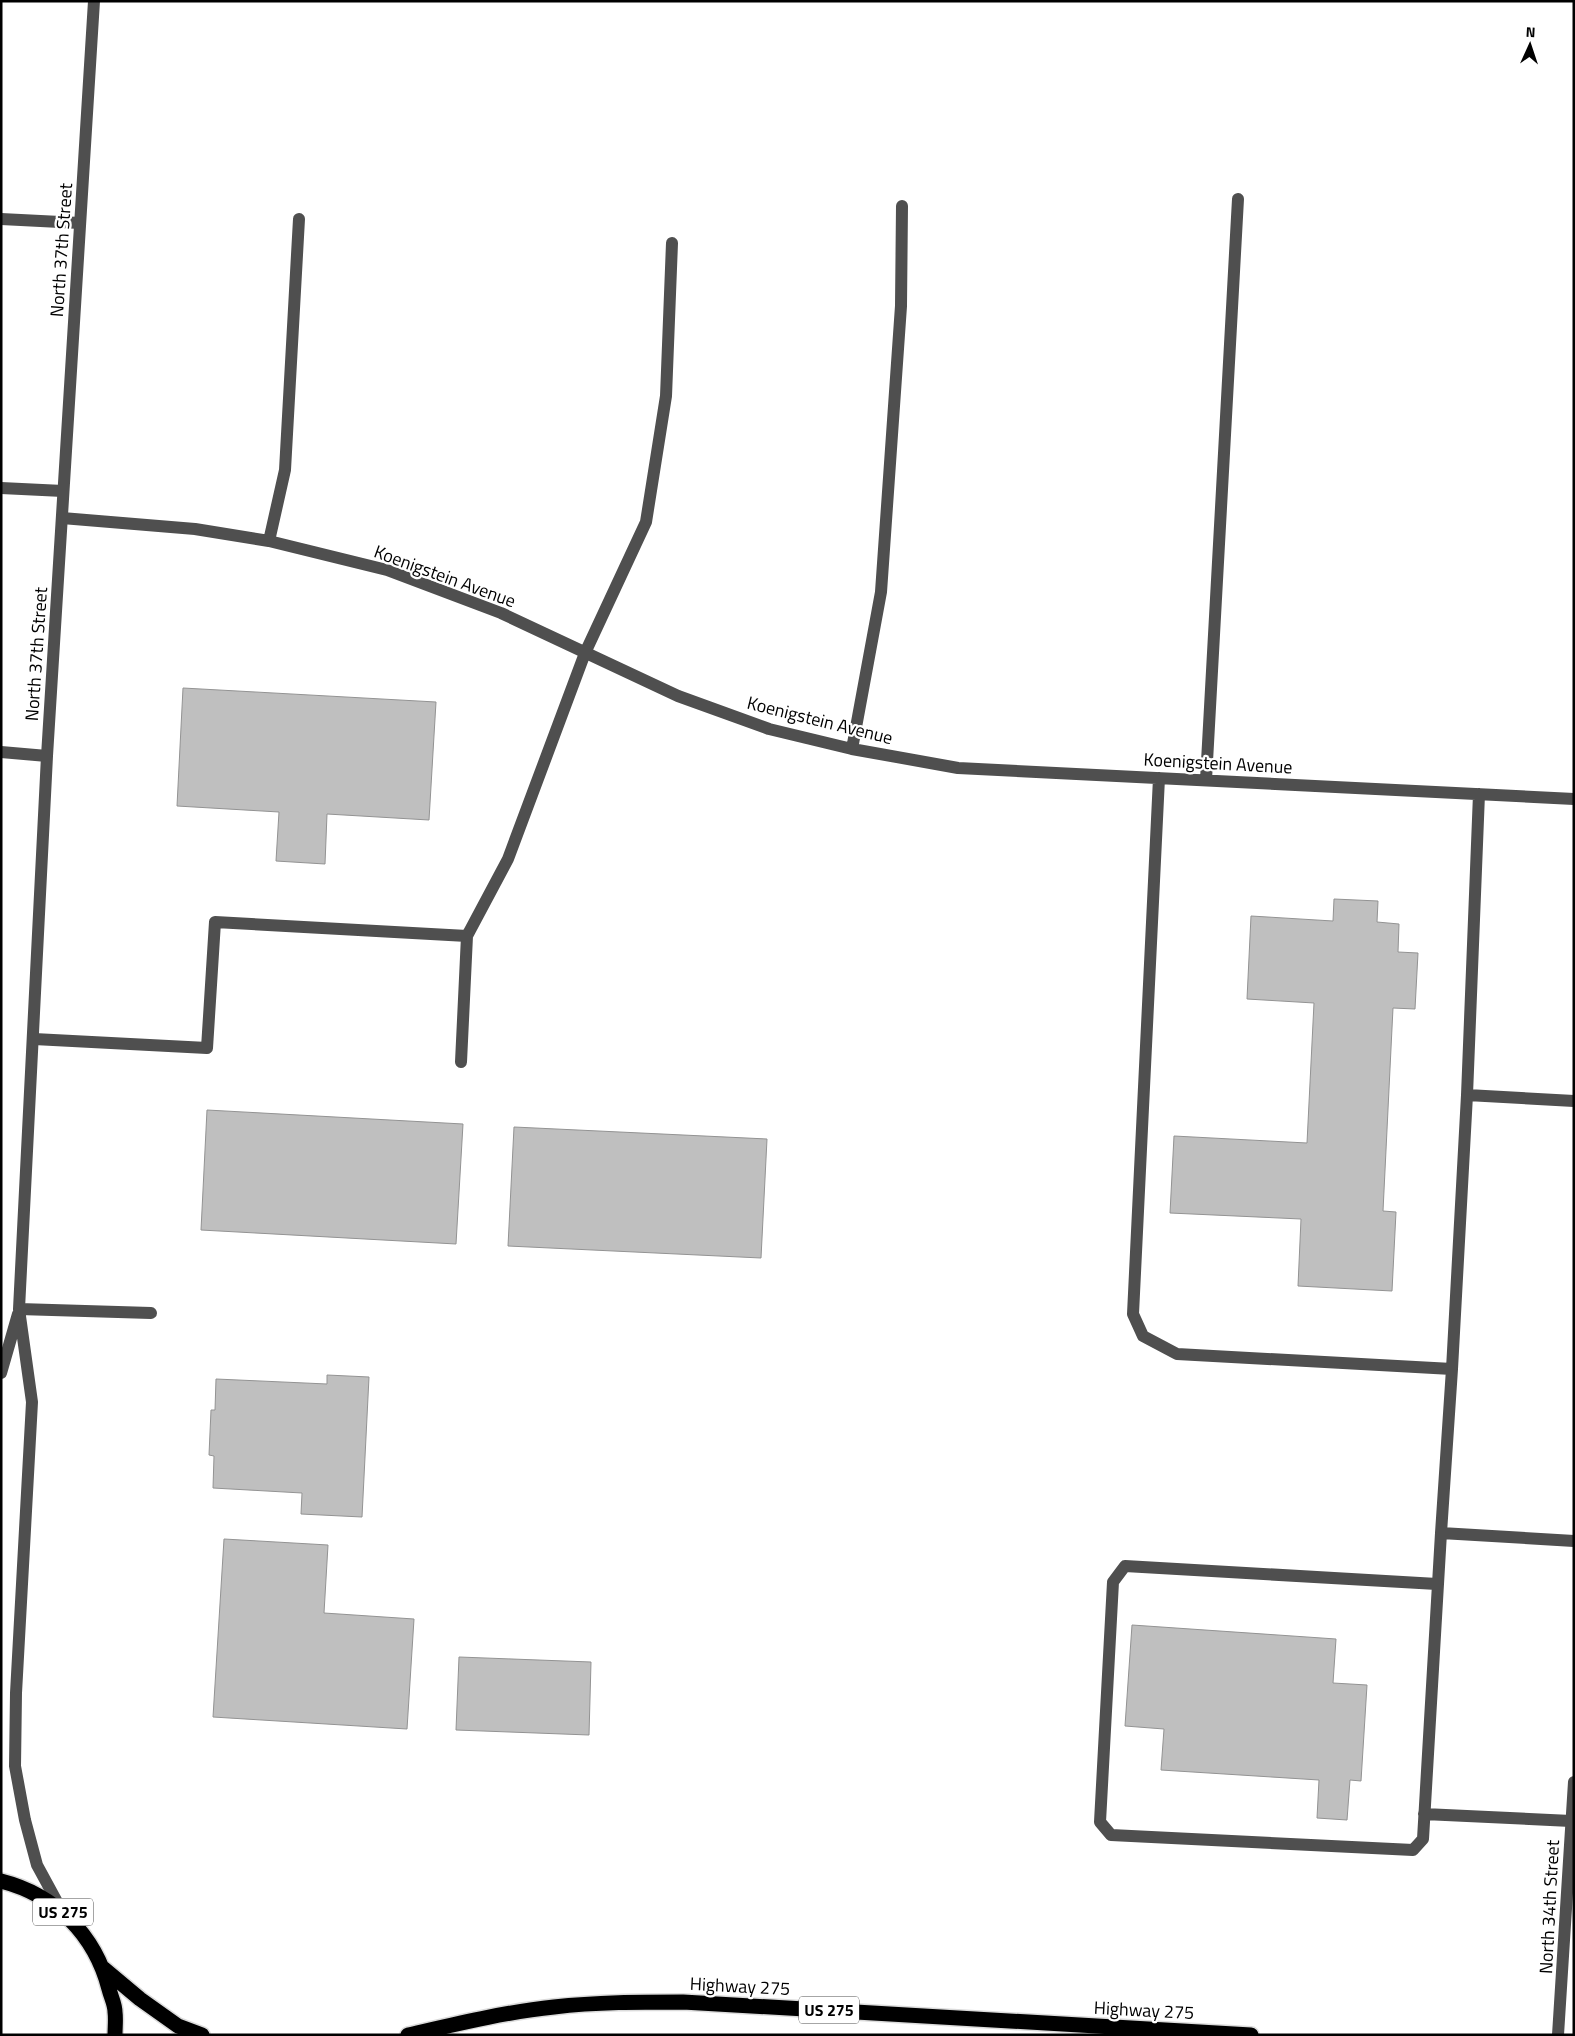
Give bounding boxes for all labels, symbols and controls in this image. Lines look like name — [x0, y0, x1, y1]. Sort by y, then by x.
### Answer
north arrow — [1505, 20, 1555, 70]
text: N — [1525, 21, 1536, 42]
street label: North 37th Street — [43, 181, 79, 318]
street label: Koenigstein Avenue — [370, 538, 520, 614]
street label: North 37th Street — [18, 585, 54, 722]
street label: Koenigstein Avenue — [744, 689, 896, 751]
street label: Koenigstein Avenue — [1143, 746, 1293, 780]
street label: North 34th Street — [1532, 1839, 1566, 1975]
road number: US 275 — [33, 1898, 93, 1925]
street label: Highway 275 — [689, 1970, 791, 2002]
street label: Highway 275 — [1093, 1994, 1195, 2026]
road number: US 275 — [799, 1996, 859, 2024]

